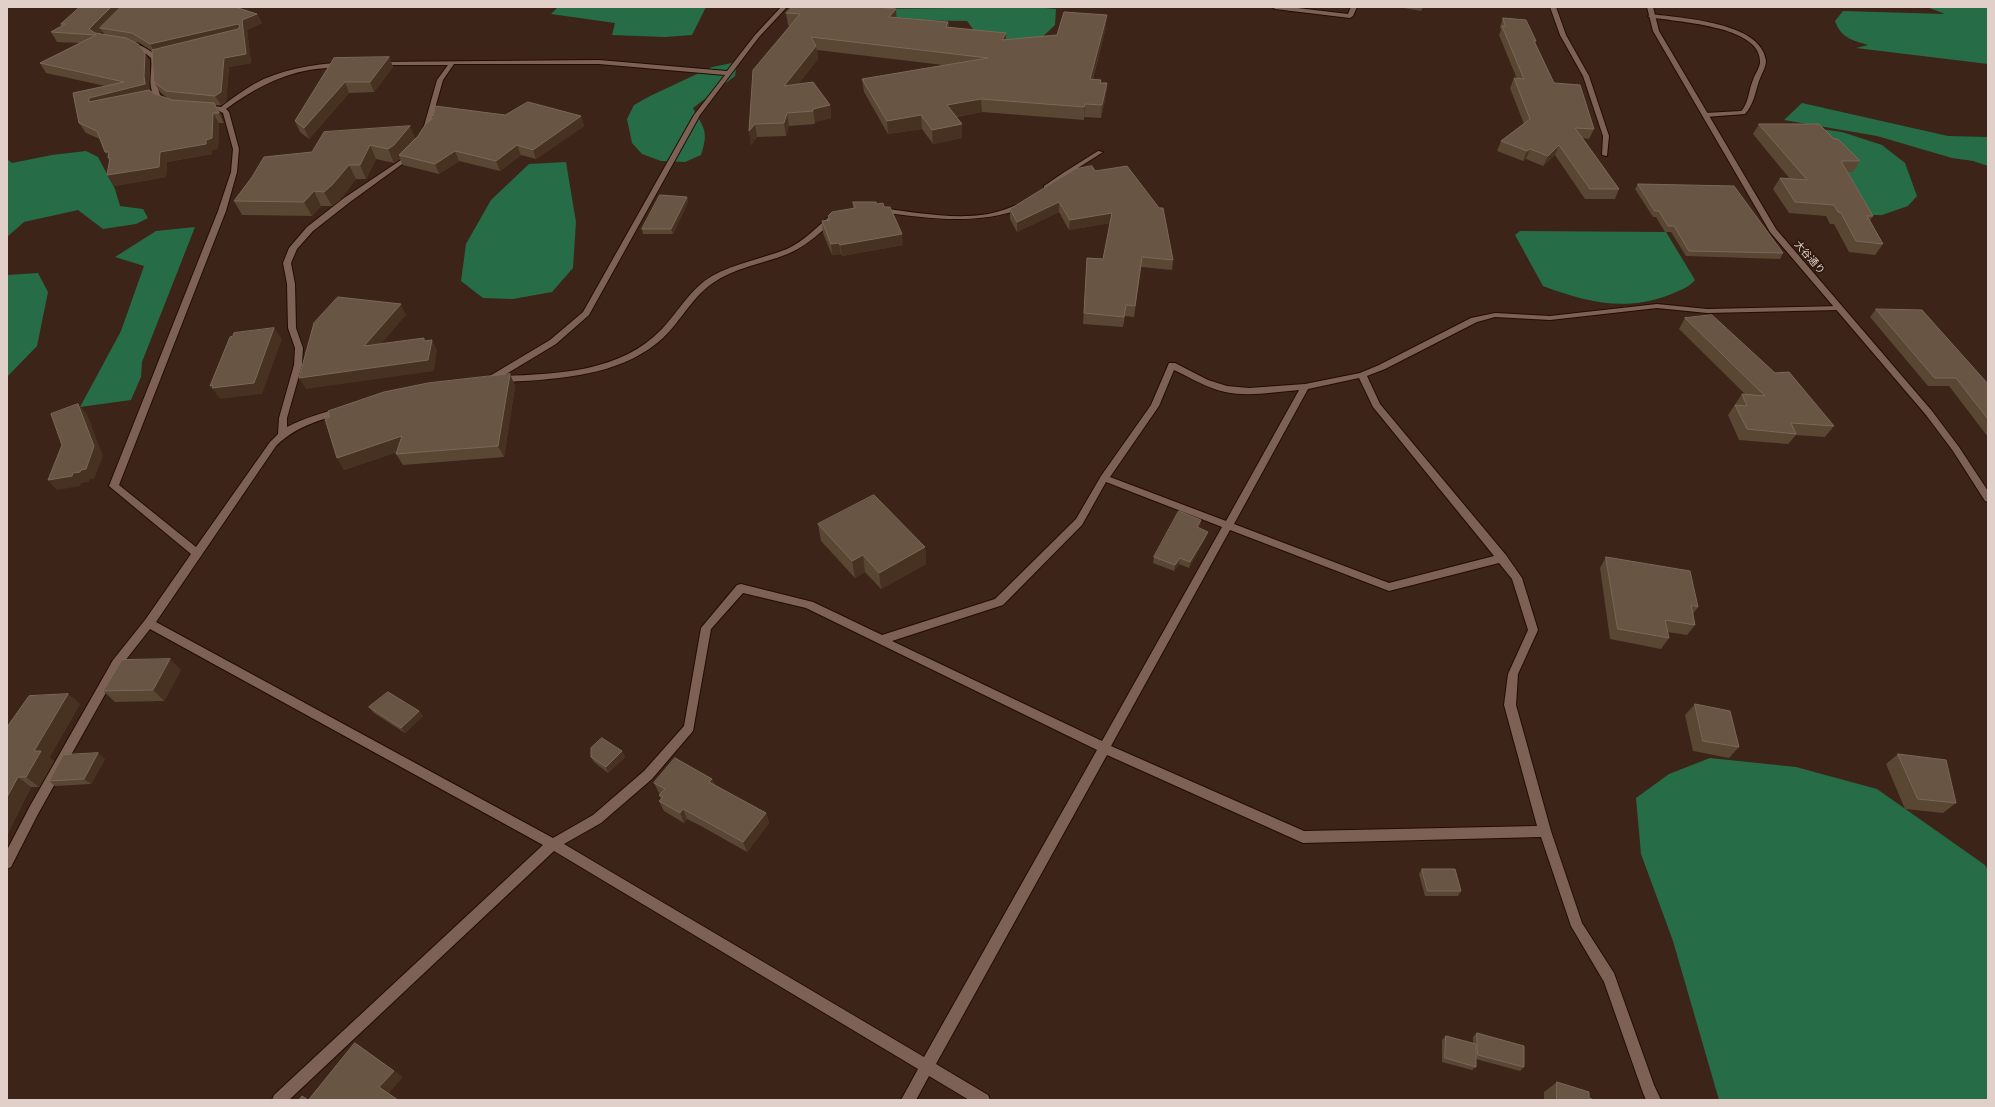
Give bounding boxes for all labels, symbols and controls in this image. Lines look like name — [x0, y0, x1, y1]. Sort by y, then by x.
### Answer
street label: 大谷通り — [1791, 239, 1827, 277]

